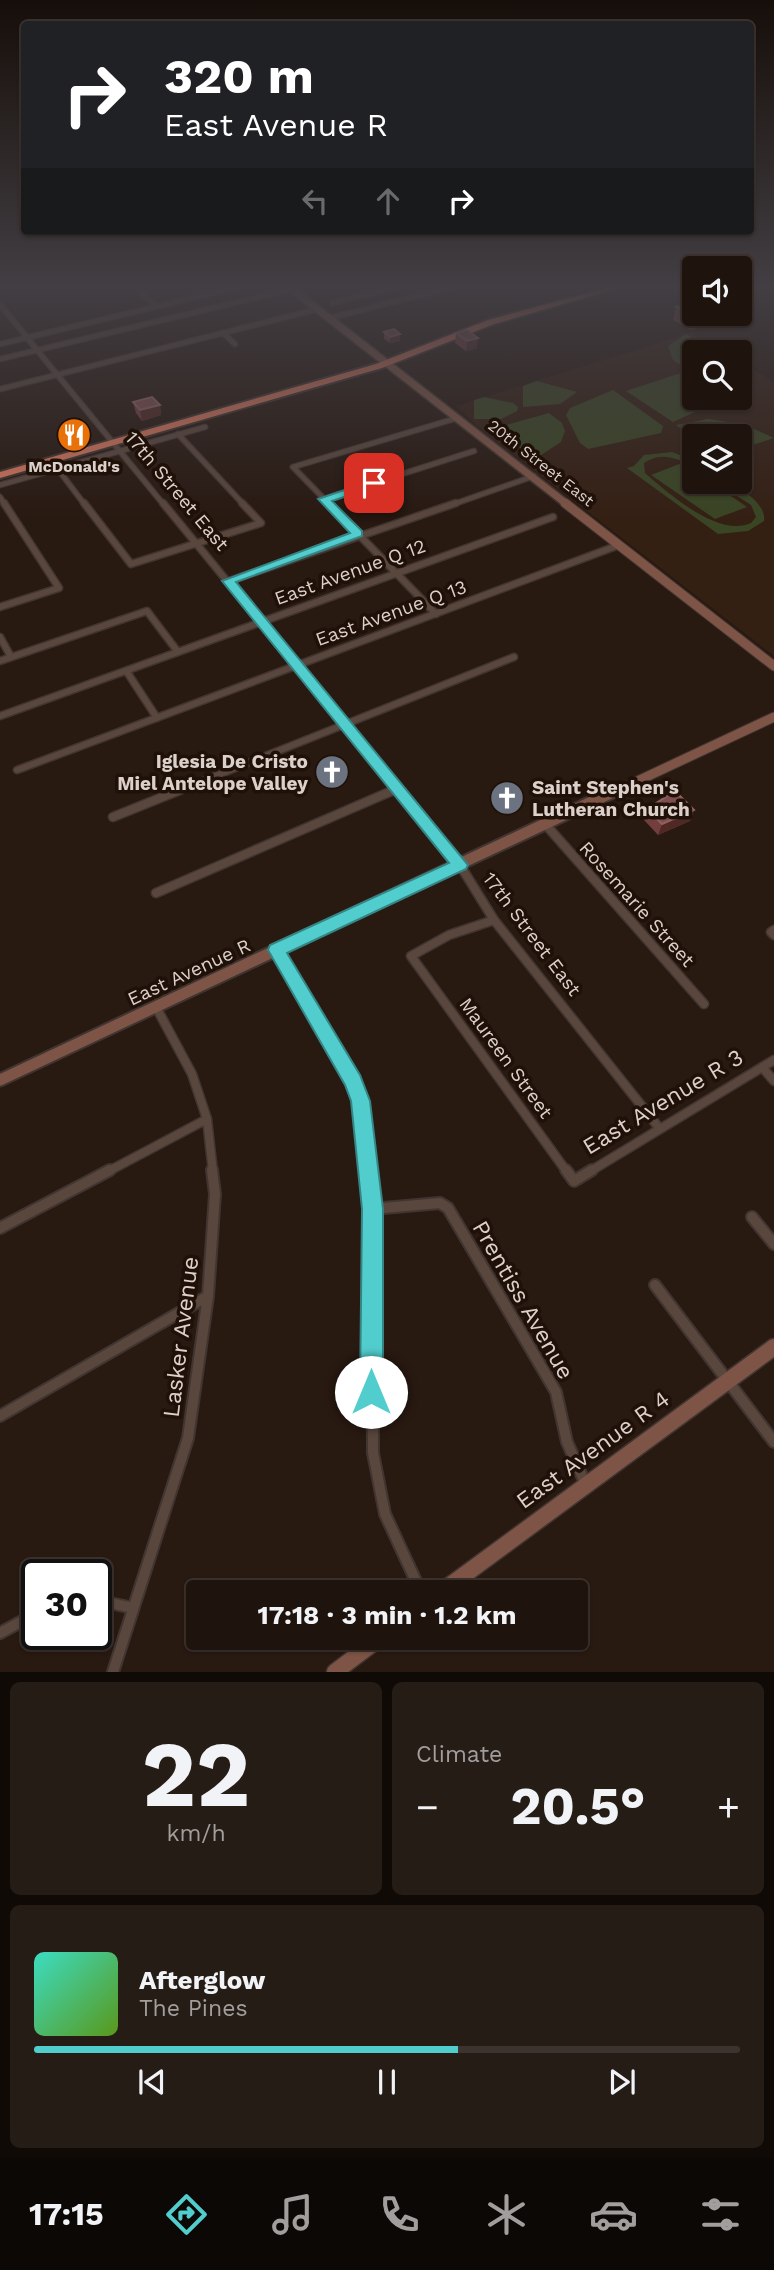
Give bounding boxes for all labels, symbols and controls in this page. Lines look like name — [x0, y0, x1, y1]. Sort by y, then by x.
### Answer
text: 320 m — [164, 47, 314, 105]
icon: right — [49, 49, 140, 140]
text: East Avenue R — [164, 106, 388, 144]
icon: left — [296, 182, 334, 220]
icon: ahead — [369, 182, 407, 220]
icon: right — [442, 182, 480, 220]
map controls — [682, 256, 752, 494]
button: sound — [682, 256, 752, 326]
button: search — [682, 340, 752, 410]
restaurant icon: McDonald's — [55, 416, 93, 454]
street label: 20th Street East — [484, 416, 598, 510]
button: layers — [682, 424, 752, 494]
street label: 17th Street East — [120, 427, 234, 555]
pin — [344, 453, 404, 513]
place label: McDonald's — [28, 457, 120, 476]
icon: arrive — [355, 464, 393, 502]
street label: East Avenue Q 12 — [271, 534, 429, 610]
street label: East Avenue Q 13 — [312, 575, 470, 651]
place label: Iglesia De Cristo Miel Antelope Valley — [117, 750, 308, 795]
church icon: Iglesia De Cristo Miel Antelope Valley — [313, 753, 351, 791]
place label: Saint Stephen's Lutheran Church — [532, 776, 690, 821]
church icon: Saint Stephen's Lutheran Church — [488, 779, 526, 817]
street label: Rosemarie Street — [575, 836, 699, 972]
street label: 17th Street East — [478, 868, 586, 1000]
street label: East Avenue R — [124, 933, 254, 1011]
street label: Maureen Street — [455, 993, 557, 1123]
street label: East Avenue R 3 — [578, 1044, 748, 1160]
street label: Prentiss Avenue — [467, 1216, 579, 1384]
street label: Lasker Avenue — [158, 1255, 204, 1419]
position arrow — [334, 1355, 408, 1429]
street label: East Avenue R 4 — [511, 1385, 675, 1515]
speed limit sign: 30 — [21, 1559, 112, 1650]
text: 17:18 · 3 min · 1.2 km — [257, 1600, 517, 1630]
text: 22 — [142, 1721, 250, 1828]
text: Climate — [416, 1741, 502, 1768]
text: 20.5° — [510, 1776, 646, 1837]
text: − — [416, 1785, 439, 1829]
text: + — [717, 1785, 740, 1829]
text: km/h — [166, 1820, 226, 1847]
text: Afterglow — [139, 1965, 265, 1995]
text: The Pines — [139, 1995, 248, 2022]
icon: previous — [133, 2063, 171, 2101]
icon: pause — [368, 2063, 406, 2101]
icon: next — [603, 2063, 641, 2101]
icon: directions — [162, 2190, 211, 2239]
icon: music — [268, 2190, 317, 2239]
icon: phone — [375, 2190, 424, 2239]
icon: climate — [482, 2190, 531, 2239]
icon: car — [589, 2190, 638, 2239]
icon: filters — [696, 2190, 745, 2239]
text: 17:15 — [29, 2195, 104, 2233]

